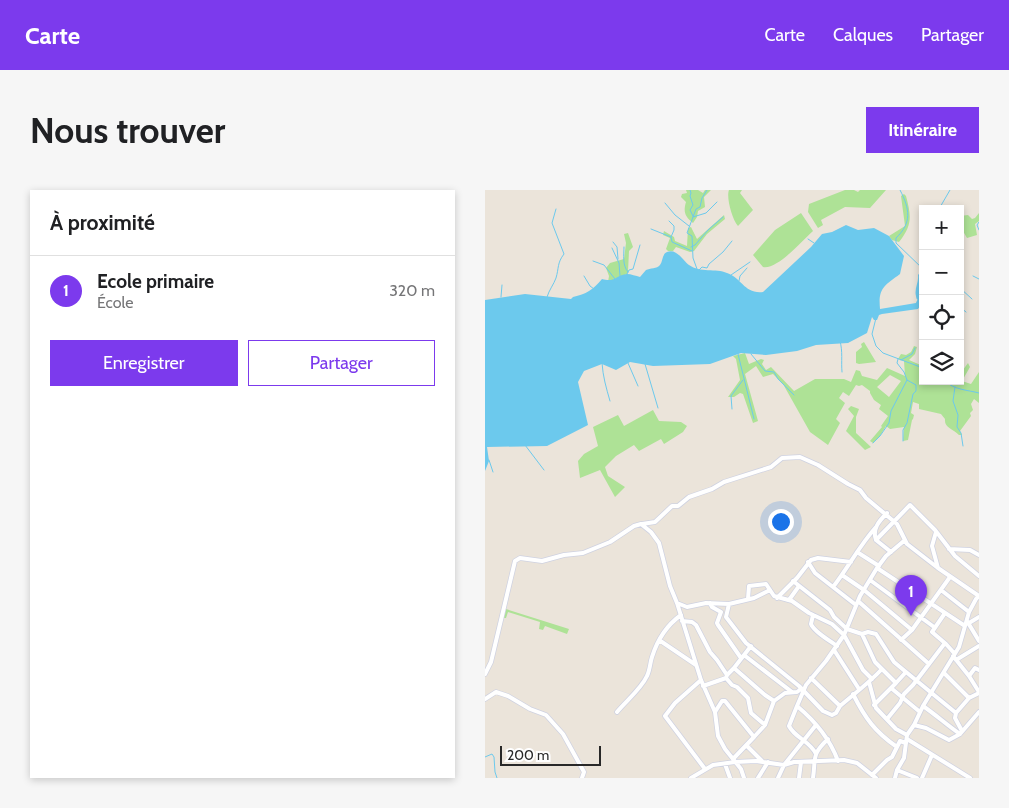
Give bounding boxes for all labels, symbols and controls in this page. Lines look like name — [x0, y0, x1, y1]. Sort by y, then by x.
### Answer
text: Carte — [25, 21, 80, 50]
text: Carte — [764, 24, 805, 46]
text: Calques — [833, 24, 893, 46]
text: Partager — [921, 24, 984, 46]
button: Itinéraire — [866, 107, 979, 153]
text: Nous trouver — [30, 109, 225, 152]
map controls — [919, 205, 964, 385]
button: + — [919, 205, 964, 250]
text: À proximité — [50, 210, 155, 235]
button: − — [919, 250, 964, 295]
text: Ecole primaire — [97, 270, 214, 293]
text: 1 — [63, 281, 69, 300]
text: 320 m — [389, 281, 435, 300]
text: École — [97, 293, 133, 312]
button: locate — [919, 295, 964, 340]
button: Enregistrer — [50, 340, 238, 386]
button: Partager — [248, 340, 435, 386]
button: layers — [919, 340, 964, 385]
your location — [768, 509, 794, 535]
pin: 1 — [895, 575, 927, 616]
scale bar — [500, 743, 601, 766]
text: 200 m — [507, 746, 549, 764]

